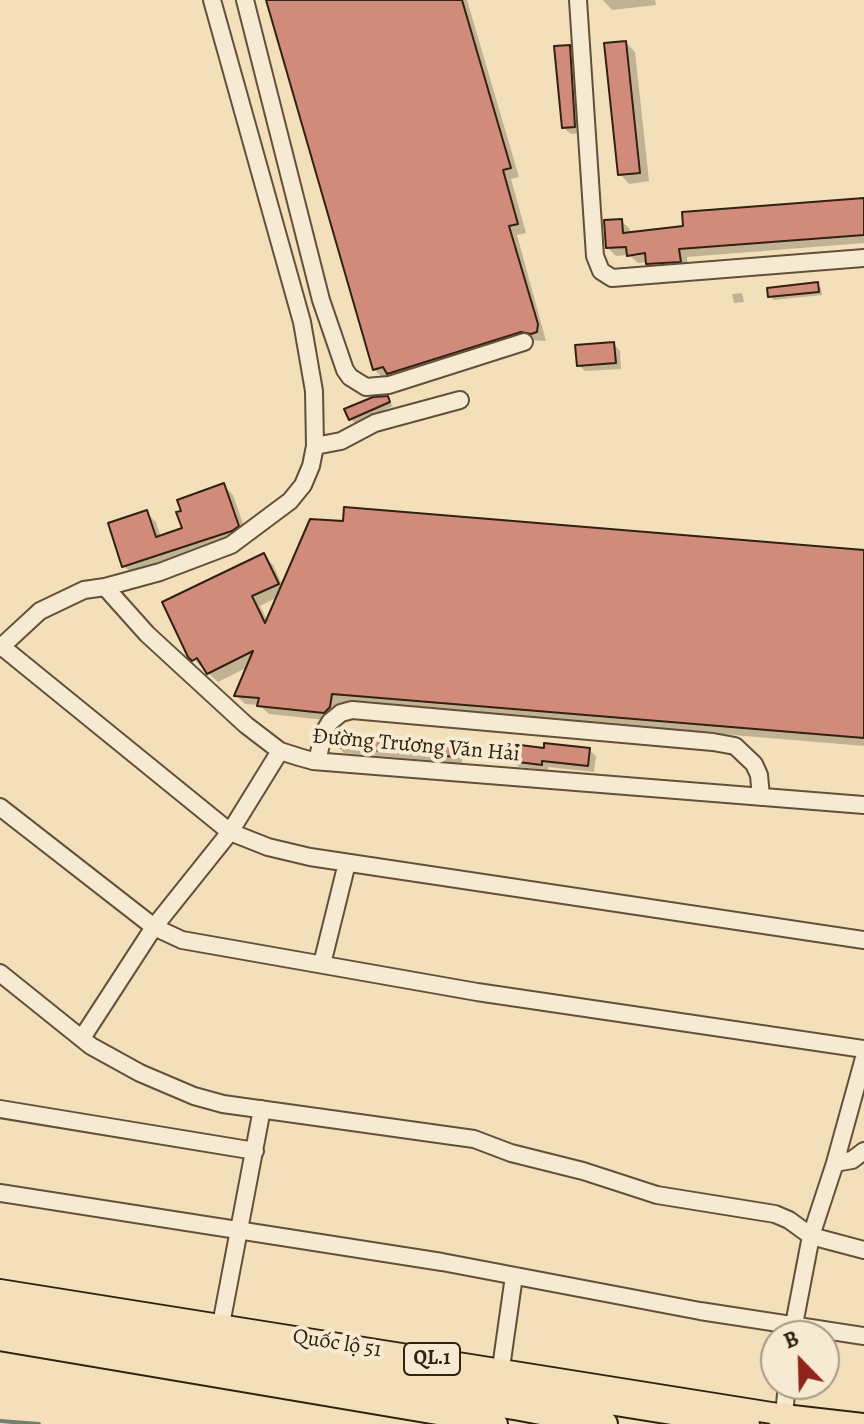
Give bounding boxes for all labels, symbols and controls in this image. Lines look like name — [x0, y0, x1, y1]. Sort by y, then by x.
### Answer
street label: Đường Trương Văn Hải — [311, 724, 521, 768]
north arrow — [760, 1320, 840, 1400]
text: B — [779, 1323, 804, 1356]
street label: Quốc lộ 51 — [291, 1324, 383, 1364]
road number: QL.1 — [404, 1343, 460, 1375]

